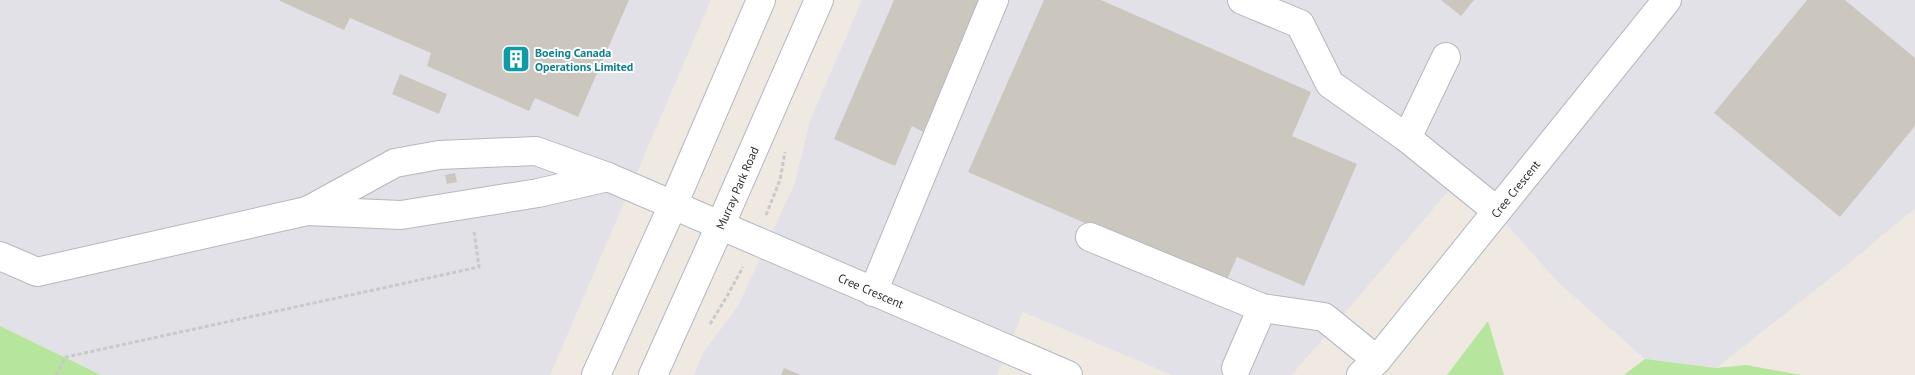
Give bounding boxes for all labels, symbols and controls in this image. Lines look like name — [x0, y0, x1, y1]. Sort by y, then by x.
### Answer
building icon: Boeing Canada Operations Limited — [501, 44, 531, 74]
place label: Boeing Canada Operations Limited — [535, 45, 633, 74]
street label: Murray Park Road — [712, 144, 761, 232]
street label: Cree Crescent — [1487, 157, 1543, 221]
street label: Cree Crescent — [836, 270, 906, 311]

